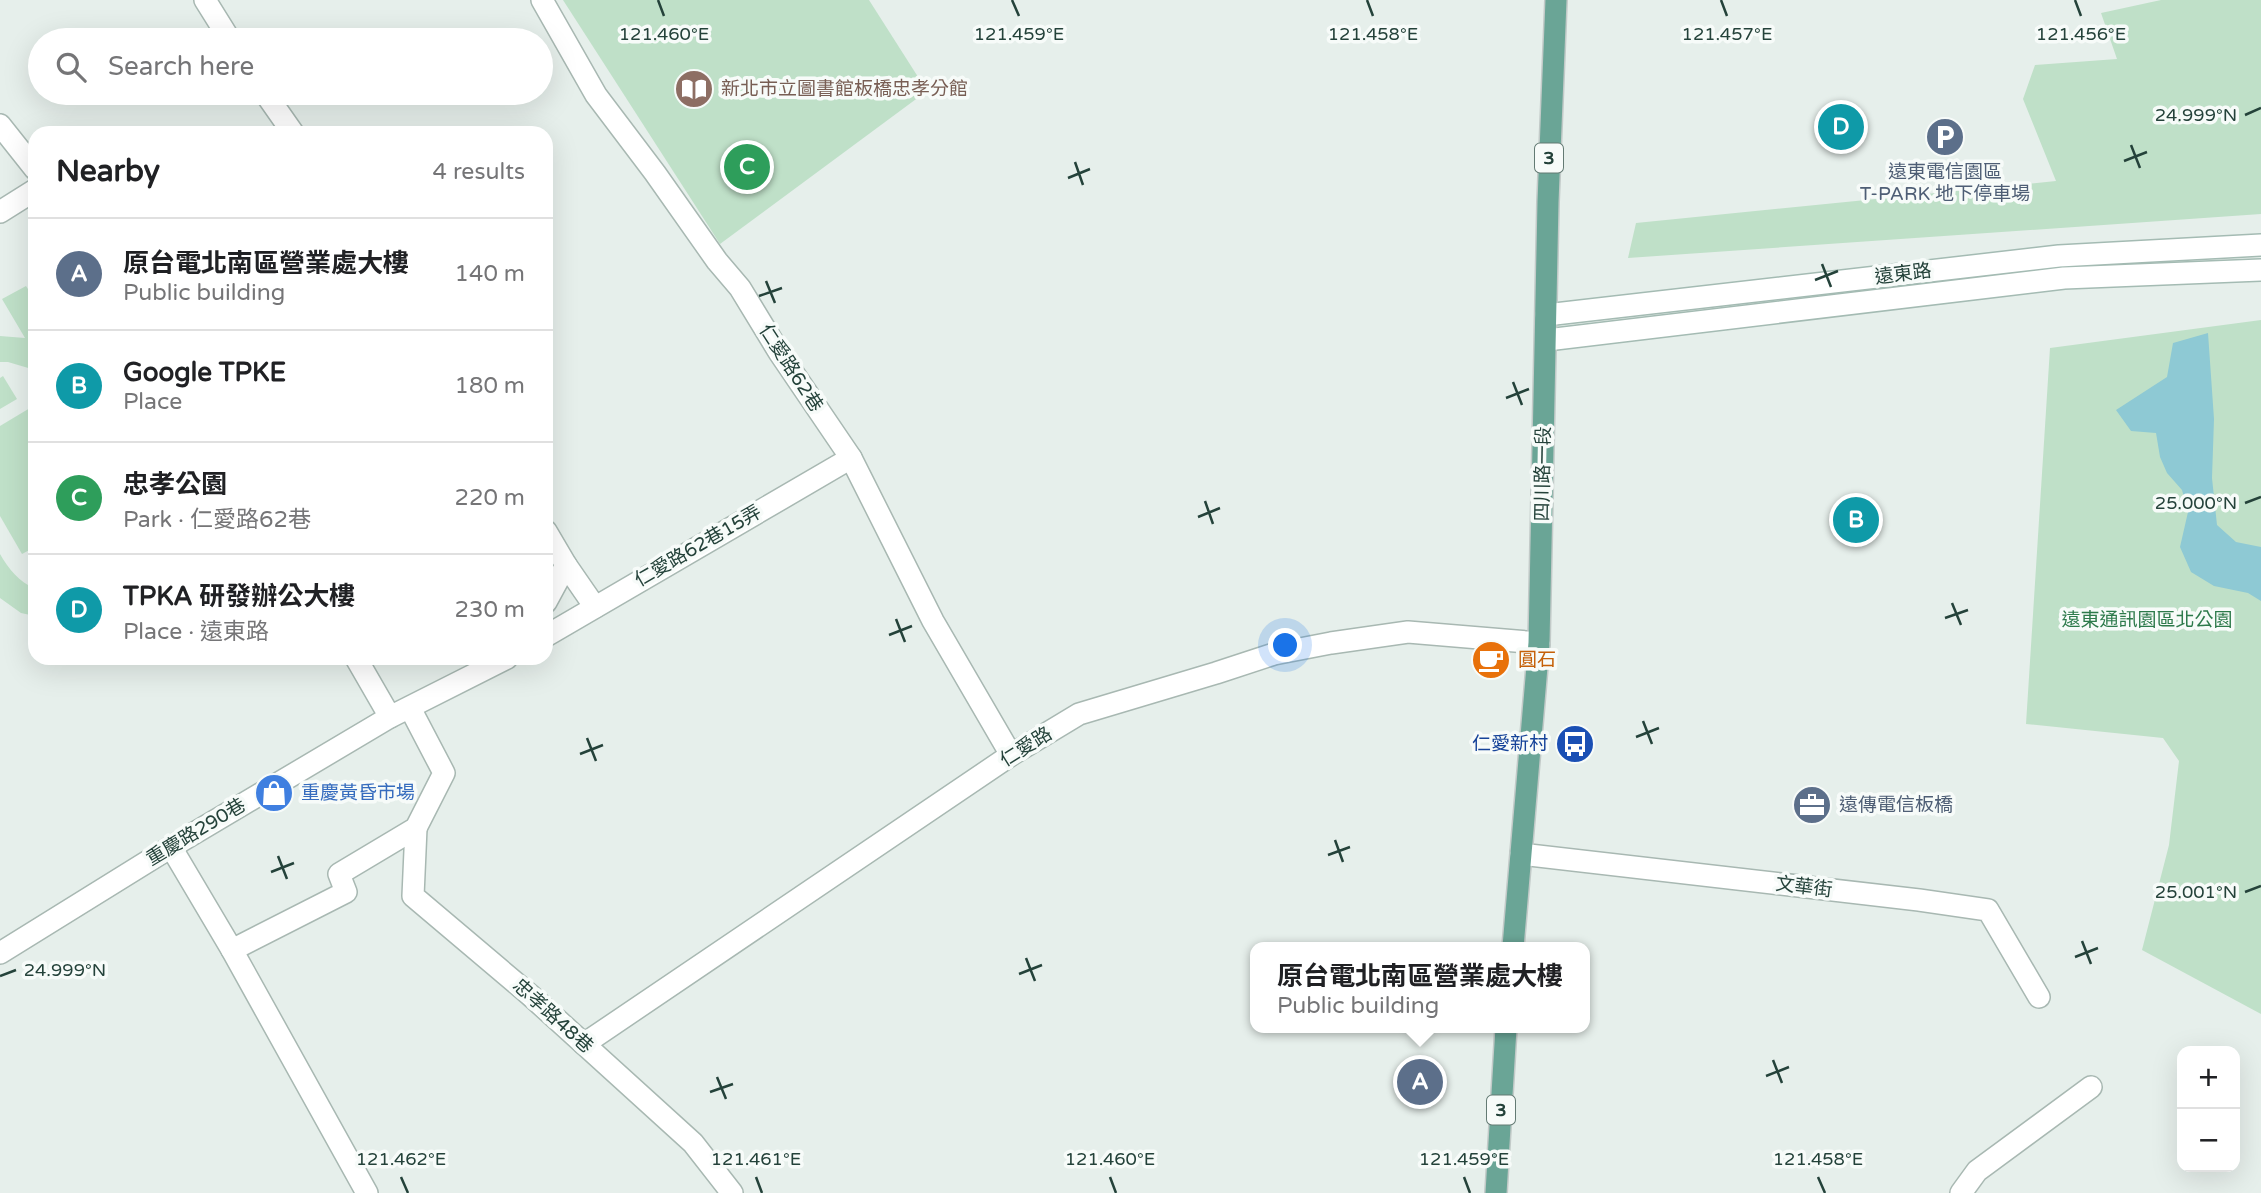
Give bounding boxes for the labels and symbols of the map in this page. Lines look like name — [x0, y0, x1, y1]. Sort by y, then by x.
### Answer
text: 121.460°E — [619, 23, 709, 45]
text: 121.459°E — [974, 23, 1064, 45]
text: 121.458°E — [1328, 23, 1418, 45]
text: 121.457°E — [1682, 23, 1772, 45]
text: 121.456°E — [2036, 23, 2126, 45]
library icon: 新北市立圖書館板橋忠孝分館 — [673, 68, 715, 110]
place label: 新北市立圖書館板橋忠孝分館 — [721, 78, 968, 100]
pin: D — [1818, 101, 1864, 153]
text: 24.999°N — [2155, 104, 2237, 126]
parking icon: 遠東電信園區 T-PARK 地下停車場 — [1924, 116, 1966, 158]
pin: C — [724, 141, 770, 193]
road number: 3 — [1535, 144, 1563, 173]
place label: 遠東電信園區 T-PARK 地下停車場 — [1860, 161, 2030, 205]
street label: 遠東路 — [1873, 260, 1933, 288]
street label: 仁愛路62巷 — [755, 320, 827, 416]
street label: 四川路一段 — [1531, 426, 1555, 522]
text: 25.000°N — [2155, 492, 2237, 514]
pin: B — [1833, 494, 1879, 546]
street label: 仁愛路62巷15弄 — [631, 501, 765, 591]
park label: 遠東通訊園區北公園 — [2061, 609, 2233, 631]
your location — [1268, 628, 1302, 662]
cafe icon: 圓石 — [1470, 639, 1512, 681]
place label: 圓石 — [1518, 649, 1556, 671]
street label: 仁愛路 — [996, 723, 1056, 771]
bus stop icon: 仁愛新村 — [1554, 723, 1596, 765]
place label: 仁愛新村 — [1472, 733, 1548, 755]
shop icon: 重慶黃昏市場 — [253, 772, 295, 814]
place label: 重慶黃昏市場 — [301, 782, 415, 804]
office icon: 遠傳電信板橋 — [1791, 784, 1833, 826]
street label: 重慶路290巷 — [142, 794, 250, 870]
place label: 遠傳電信板橋 — [1839, 794, 1953, 816]
street label: 文華街 — [1774, 873, 1834, 901]
text: 25.001°N — [2155, 881, 2237, 903]
text: 24.999°N — [24, 959, 106, 981]
street label: 忠孝路48巷 — [509, 974, 597, 1058]
pin: A — [1397, 1056, 1443, 1108]
road number: 3 — [1487, 1096, 1515, 1125]
text: 121.462°E — [356, 1148, 446, 1170]
text: 121.461°E — [711, 1148, 801, 1170]
text: 121.460°E — [1065, 1148, 1155, 1170]
text: 121.459°E — [1419, 1148, 1509, 1170]
text: 121.458°E — [1773, 1148, 1863, 1170]

